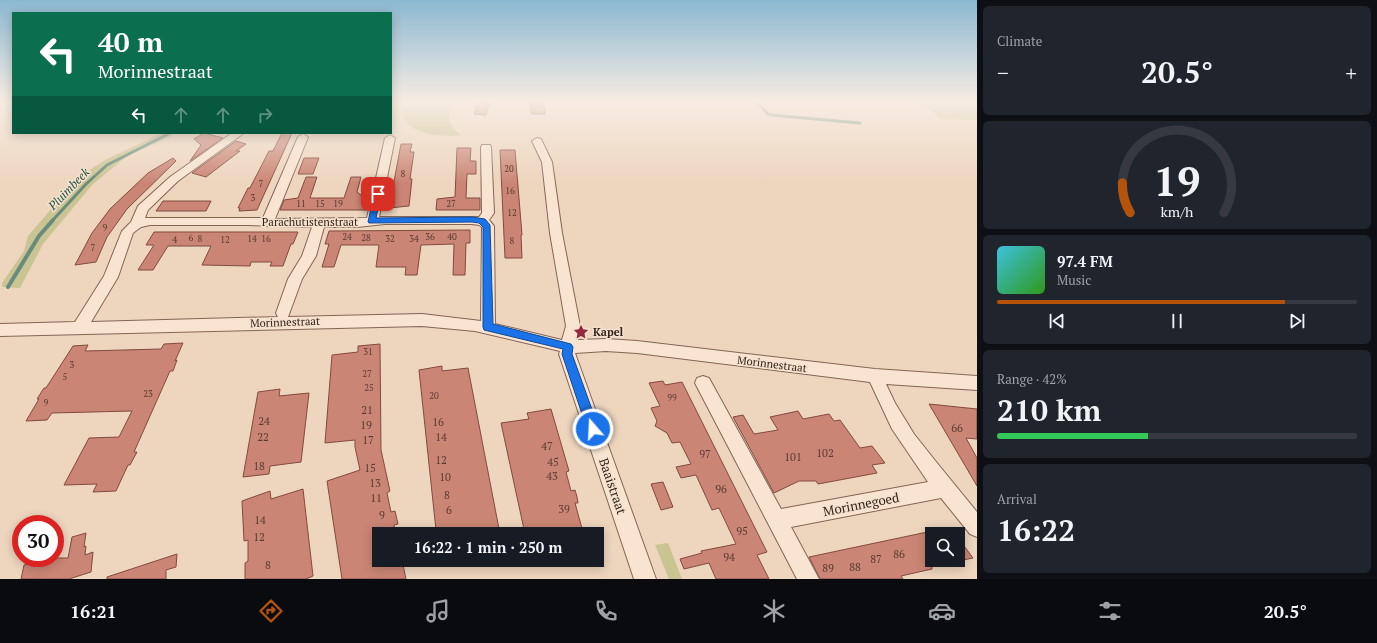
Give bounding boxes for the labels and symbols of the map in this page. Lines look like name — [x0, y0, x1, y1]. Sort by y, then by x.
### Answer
house number: 20 — [504, 163, 514, 175]
water label: Pluimbeek — [44, 164, 93, 214]
house number: 8 — [401, 168, 406, 180]
pin — [361, 177, 395, 211]
house number: 7 — [259, 178, 264, 190]
house number: 16 — [505, 185, 515, 197]
house number: 3 — [251, 192, 256, 204]
house number: 11 — [296, 198, 306, 210]
house number: 15 — [315, 198, 325, 210]
house number: 19 — [333, 198, 343, 210]
house number: 27 — [446, 198, 456, 210]
house number: 12 — [507, 207, 517, 219]
street label: Parachutistenstraat — [262, 215, 358, 229]
house number: 9 — [103, 222, 108, 234]
house number: 24 — [342, 231, 352, 243]
house number: 36 — [425, 231, 435, 243]
house number: 40 — [447, 231, 457, 243]
house number: 6 — [189, 232, 194, 244]
house number: 28 — [361, 232, 371, 244]
house number: 8 — [198, 233, 203, 245]
house number: 14 — [247, 233, 257, 245]
house number: 16 — [261, 233, 271, 245]
house number: 32 — [385, 233, 395, 245]
house number: 34 — [409, 233, 419, 245]
house number: 4 — [173, 234, 178, 246]
house number: 12 — [220, 234, 230, 246]
house number: 8 — [510, 235, 515, 247]
house number: 7 — [91, 242, 96, 254]
street label: Morinnestraat — [250, 314, 320, 330]
place icon: Kapel — [572, 323, 590, 341]
place label: Kapel — [593, 325, 624, 339]
house number: 31 — [363, 346, 373, 358]
street label: Morinnestraat — [736, 353, 808, 375]
house number: 3 — [70, 359, 75, 371]
house number: 27 — [362, 368, 372, 380]
house number: 5 — [63, 371, 68, 383]
house number: 25 — [364, 382, 374, 394]
house number: 23 — [143, 388, 153, 400]
house number: 20 — [429, 390, 439, 402]
house number: 99 — [667, 392, 677, 404]
house number: 9 — [44, 397, 49, 409]
house number: 21 — [361, 403, 373, 417]
position arrow — [572, 408, 614, 450]
house number: 24 — [258, 414, 270, 428]
house number: 16 — [432, 415, 444, 429]
house number: 19 — [360, 418, 372, 432]
house number: 66 — [951, 421, 963, 435]
house number: 22 — [257, 430, 269, 444]
house number: 14 — [435, 430, 447, 444]
house number: 17 — [362, 433, 374, 447]
house number: 47 — [541, 439, 553, 453]
house number: 102 — [816, 446, 834, 460]
house number: 97 — [699, 447, 711, 461]
house number: 101 — [784, 450, 802, 464]
house number: 12 — [435, 453, 447, 467]
house number: 45 — [547, 455, 559, 469]
street label: Baaistraat — [595, 455, 631, 517]
house number: 18 — [253, 459, 265, 473]
house number: 15 — [364, 461, 376, 475]
house number: 43 — [546, 469, 558, 483]
house number: 10 — [439, 470, 451, 484]
house number: 13 — [369, 476, 381, 490]
house number: 96 — [715, 482, 727, 496]
house number: 8 — [444, 488, 450, 502]
street label: Morinnegoed — [821, 488, 901, 520]
house number: 11 — [370, 491, 382, 505]
house number: 39 — [558, 502, 570, 516]
house number: 6 — [446, 503, 452, 517]
house number: 9 — [379, 508, 385, 522]
house number: 14 — [254, 513, 266, 527]
speed limit sign: 30 — [12, 515, 64, 567]
house number: 95 — [736, 524, 748, 538]
house number: 12 — [253, 530, 265, 544]
house number: 86 — [893, 547, 905, 561]
house number: 94 — [723, 550, 735, 564]
house number: 87 — [870, 552, 882, 566]
house number: 8 — [265, 558, 271, 572]
house number: 88 — [849, 560, 861, 574]
house number: 89 — [822, 561, 834, 575]

